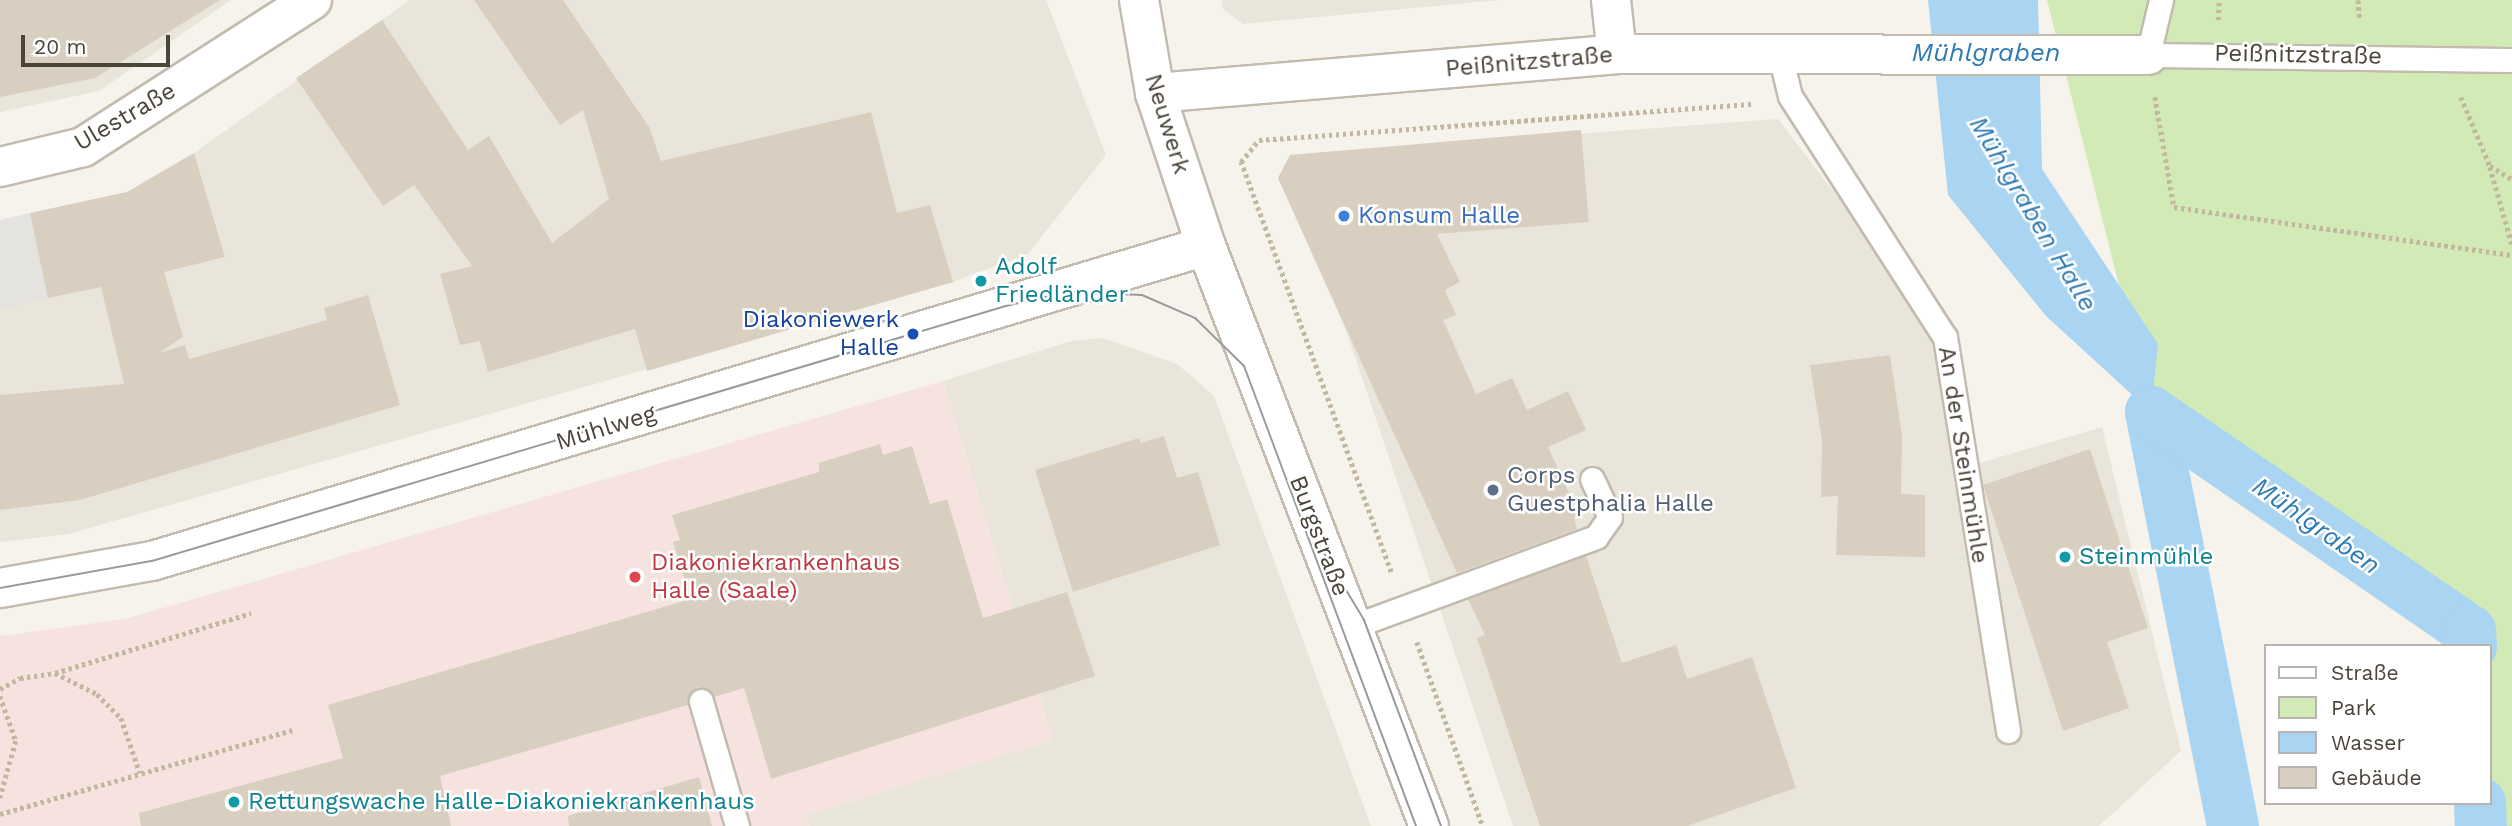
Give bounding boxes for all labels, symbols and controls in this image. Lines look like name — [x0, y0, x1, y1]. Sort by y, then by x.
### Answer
scale bar — [24, 21, 173, 65]
text: 20 m — [34, 34, 86, 59]
water label: Mühlgraben — [1912, 37, 2060, 69]
street label: Peißnitzstraße — [2214, 39, 2382, 71]
street label: Peißnitzstraße — [1444, 40, 1614, 84]
street label: Neuwerk — [1138, 71, 1196, 177]
street label: Ulestraße — [69, 76, 181, 158]
water label: Mühlgraben Halle — [1962, 111, 2104, 317]
place label: Konsum Halle — [1358, 202, 1520, 230]
marker: Konsum Halle — [1336, 208, 1352, 224]
place label: Adolf Friedländer — [995, 253, 1128, 309]
marker: Adolf Friedländer — [973, 273, 989, 289]
place label: Diakoniewerk Halle — [743, 306, 899, 362]
marker: Diakoniewerk Halle — [905, 326, 921, 342]
street label: An der Steinmühle — [1932, 344, 1994, 566]
street label: Mühlweg — [552, 399, 660, 457]
place label: Corps Guestphalia Halle — [1507, 462, 1714, 518]
water label: Mühlgraben — [2246, 471, 2386, 581]
street label: Burgstraße — [1283, 472, 1355, 600]
marker: Corps Guestphalia Halle — [1485, 482, 1501, 498]
place label: Steinmühle — [2079, 543, 2213, 571]
place label: Diakoniekrankenhaus Halle (Saale) — [651, 549, 900, 605]
marker: Steinmühle — [2057, 549, 2073, 565]
marker: Diakoniekrankenhaus Halle (Saale) — [625, 567, 645, 587]
legend — [2264, 644, 2491, 805]
text: Straße — [2331, 660, 2399, 685]
text: Park — [2331, 695, 2376, 720]
text: Wasser — [2331, 730, 2405, 755]
text: Gebäude — [2331, 765, 2422, 790]
place label: Rettungswache Halle-Diakoniekrankenhaus — [248, 788, 755, 816]
marker: Rettungswache Halle-Diakoniekrankenhaus — [226, 794, 242, 810]

